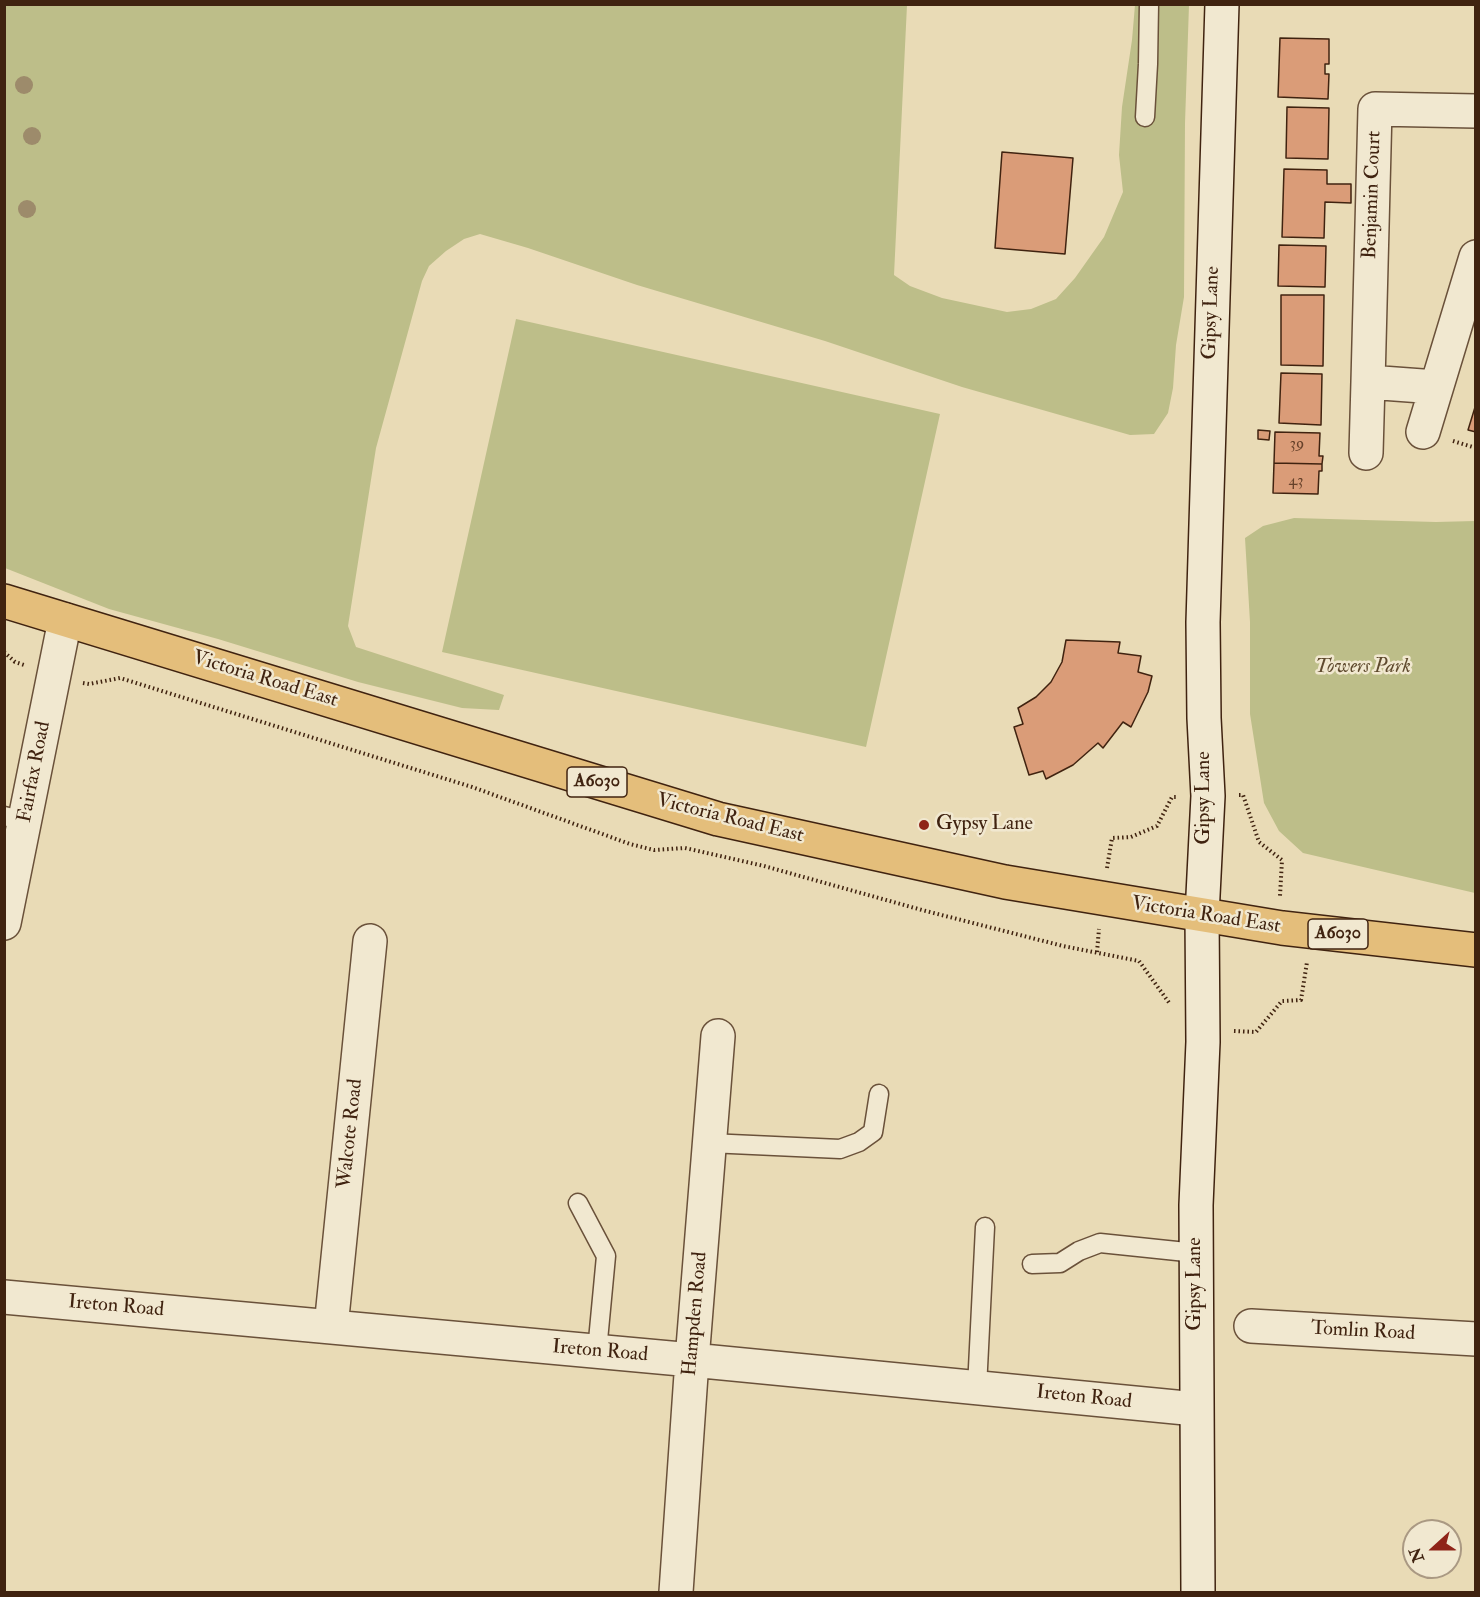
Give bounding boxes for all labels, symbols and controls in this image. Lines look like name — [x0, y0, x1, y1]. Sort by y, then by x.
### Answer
street label: Benjamin Court — [1359, 130, 1387, 260]
street label: Gipsy Lane — [1198, 266, 1226, 360]
house number: 39 — [1290, 435, 1304, 455]
house number: 43 — [1289, 472, 1303, 492]
street label: Victoria Road East — [189, 647, 341, 713]
park label: Towers Park — [1315, 656, 1411, 680]
street label: Fairfax Road — [13, 719, 57, 825]
street label: Gipsy Lane — [1193, 751, 1217, 845]
road number: A6030 — [567, 767, 627, 797]
street label: Victoria Road East — [654, 789, 806, 849]
place label: Gypsy Lane — [936, 813, 1033, 837]
marker: Gypsy Lane — [917, 818, 931, 832]
street label: Victoria Road East — [1130, 892, 1282, 940]
road number: A6030 — [1308, 919, 1368, 949]
street label: Walcote Road — [333, 1078, 369, 1190]
street label: Gipsy Lane — [1184, 1237, 1208, 1331]
street label: Hampden Road — [679, 1251, 713, 1377]
street label: Ireton Road — [67, 1291, 165, 1323]
street label: Tomlin Road — [1310, 1317, 1416, 1347]
street label: Ireton Road — [551, 1336, 649, 1368]
street label: Ireton Road — [1035, 1381, 1133, 1415]
north arrow — [1402, 1519, 1462, 1579]
text: N — [1405, 1544, 1429, 1565]

